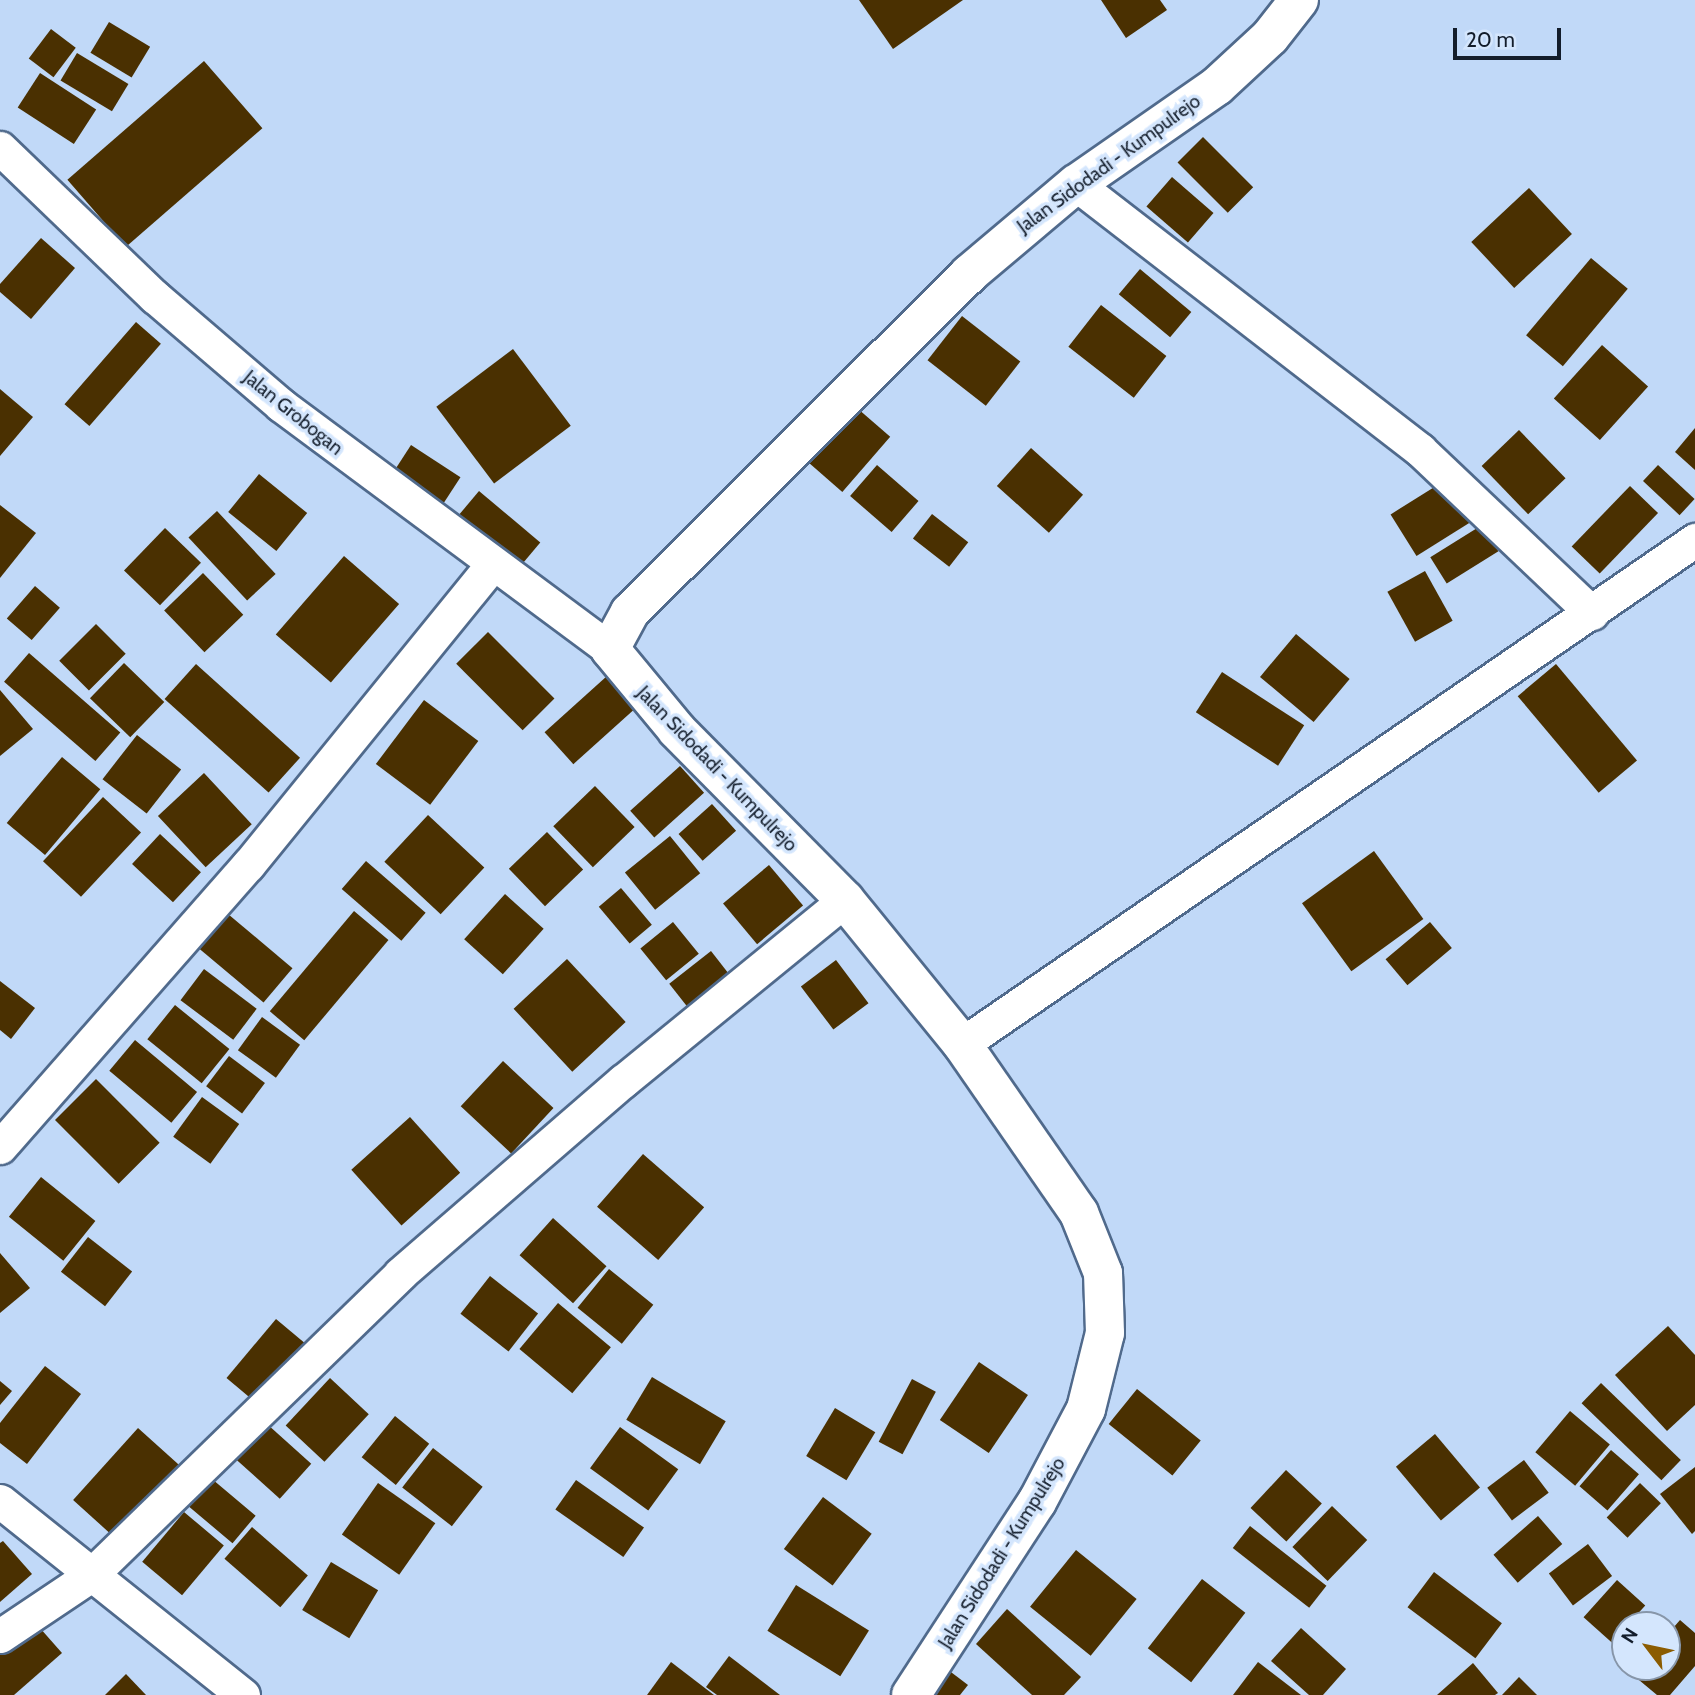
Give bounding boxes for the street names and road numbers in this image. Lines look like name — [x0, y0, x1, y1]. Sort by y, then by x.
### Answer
street label: Jalan Sidodadi - Kumpulrejo — [1013, 90, 1205, 238]
street label: Jalan Grobogan — [239, 366, 347, 460]
street label: Jalan Sidodadi - Kumpulrejo — [632, 682, 802, 856]
street label: Jalan Sidodadi - Kumpulrejo — [934, 1453, 1070, 1653]

